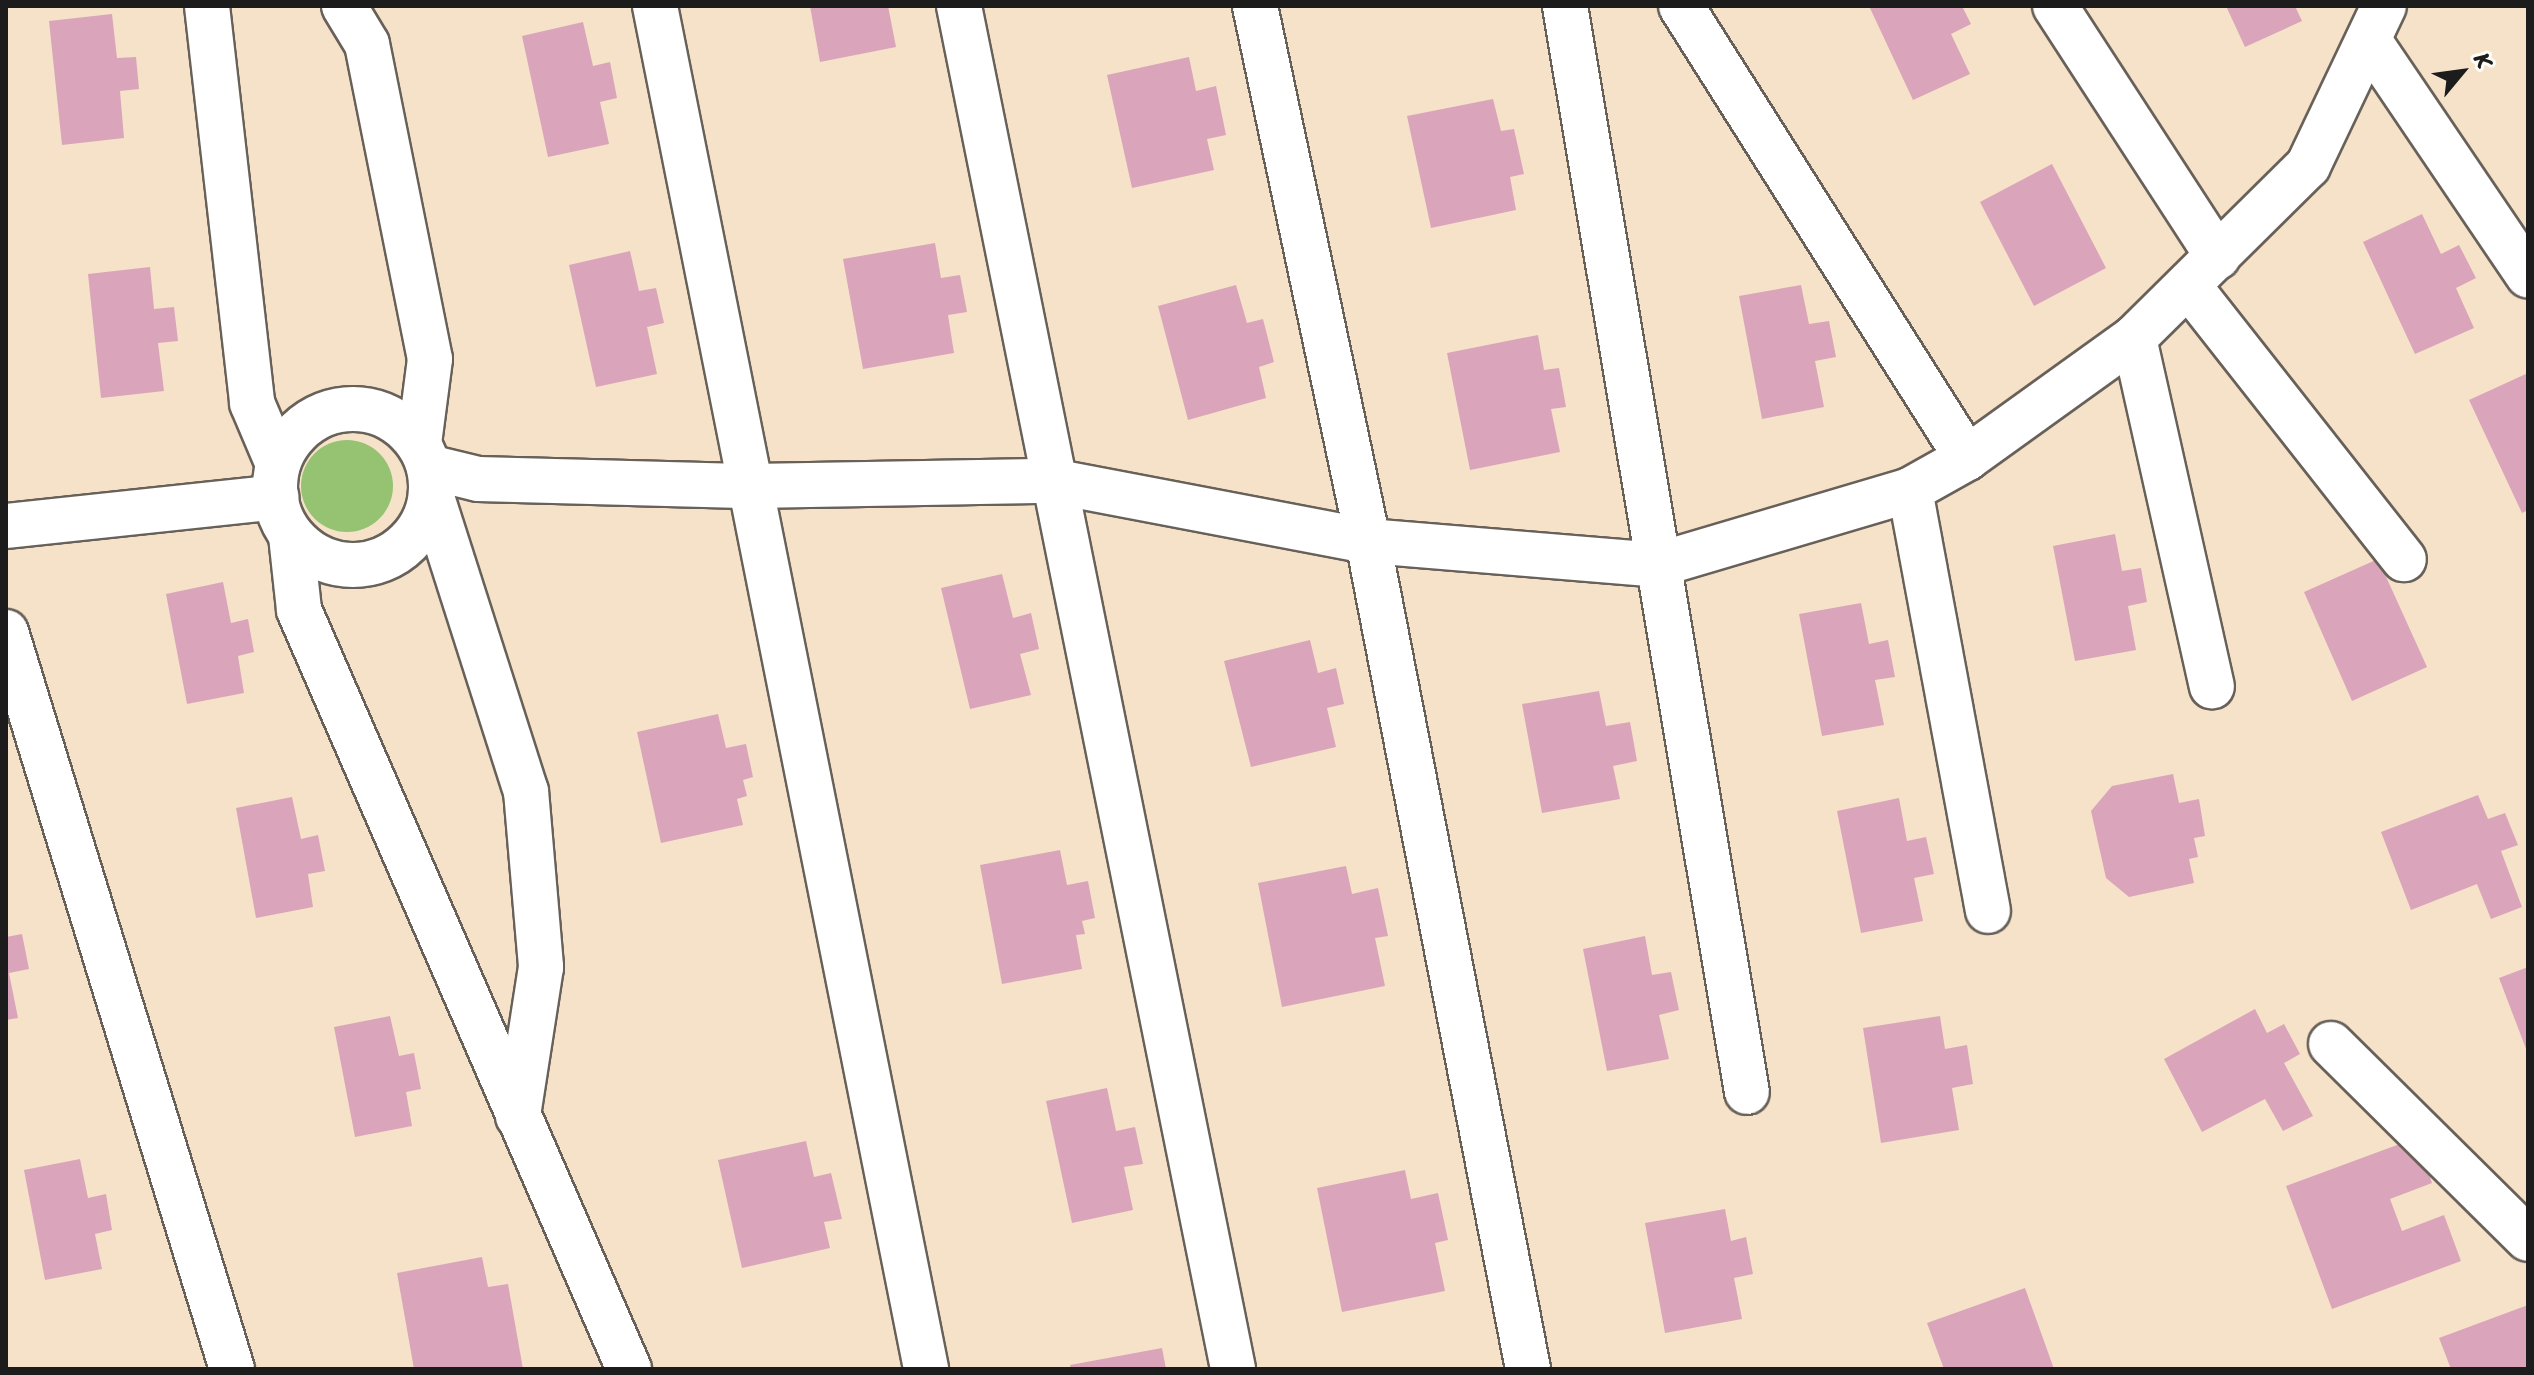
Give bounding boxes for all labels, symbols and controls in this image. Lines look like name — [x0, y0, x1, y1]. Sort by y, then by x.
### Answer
north arrow — [2422, 32, 2502, 112]
text: K — [2463, 45, 2504, 75]

